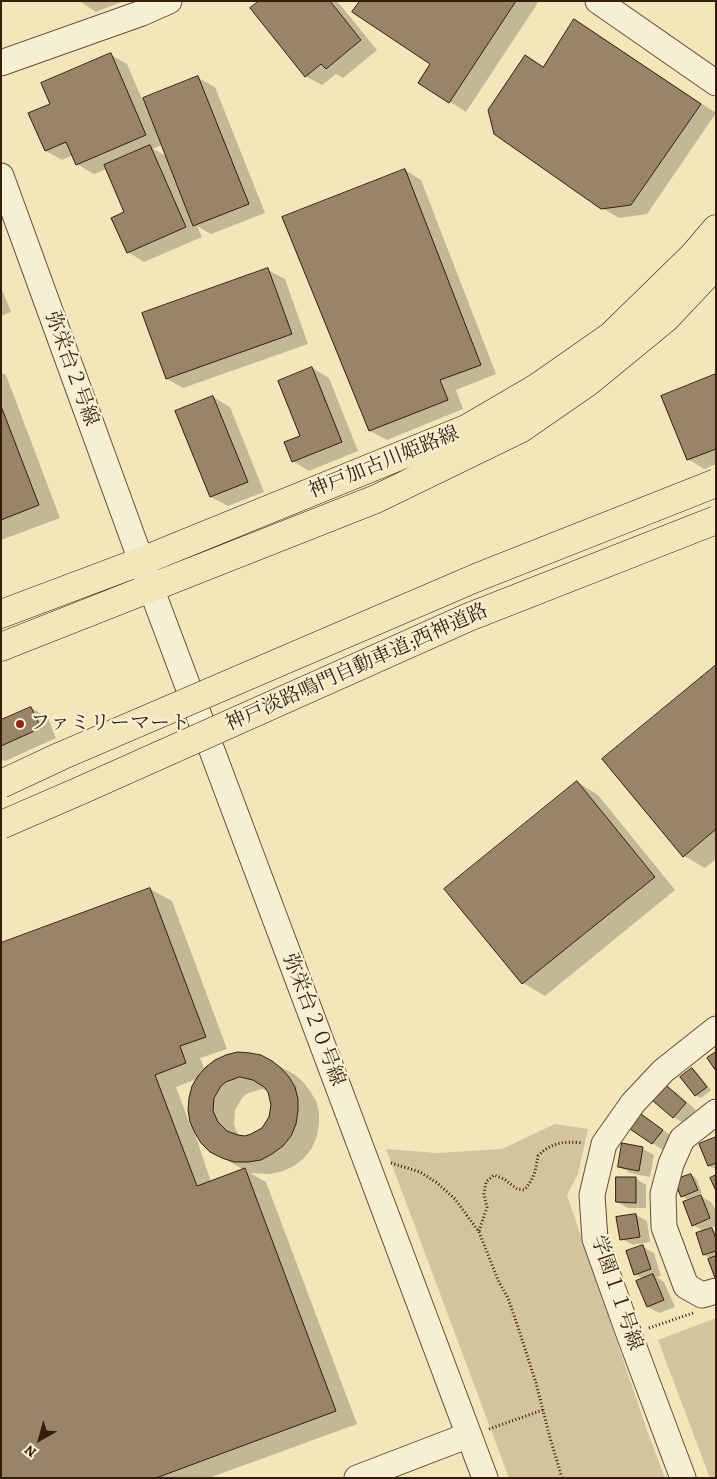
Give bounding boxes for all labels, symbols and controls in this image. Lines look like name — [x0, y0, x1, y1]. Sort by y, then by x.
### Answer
street label: 弥栄台２号線 — [39, 309, 103, 429]
street label: 神戸加古川姫路線 — [305, 422, 463, 504]
street label: 神戸淡路鳴門自動車道;西神道路 — [222, 599, 492, 737]
place label: ファミリーマート — [30, 712, 190, 736]
marker: ファミリーマート — [14, 718, 26, 730]
street label: 弥栄台２０号線 — [277, 950, 349, 1090]
street label: 学園１１号線 — [585, 1232, 647, 1354]
north arrow — [15, 1414, 65, 1464]
text: N — [21, 1441, 40, 1462]

